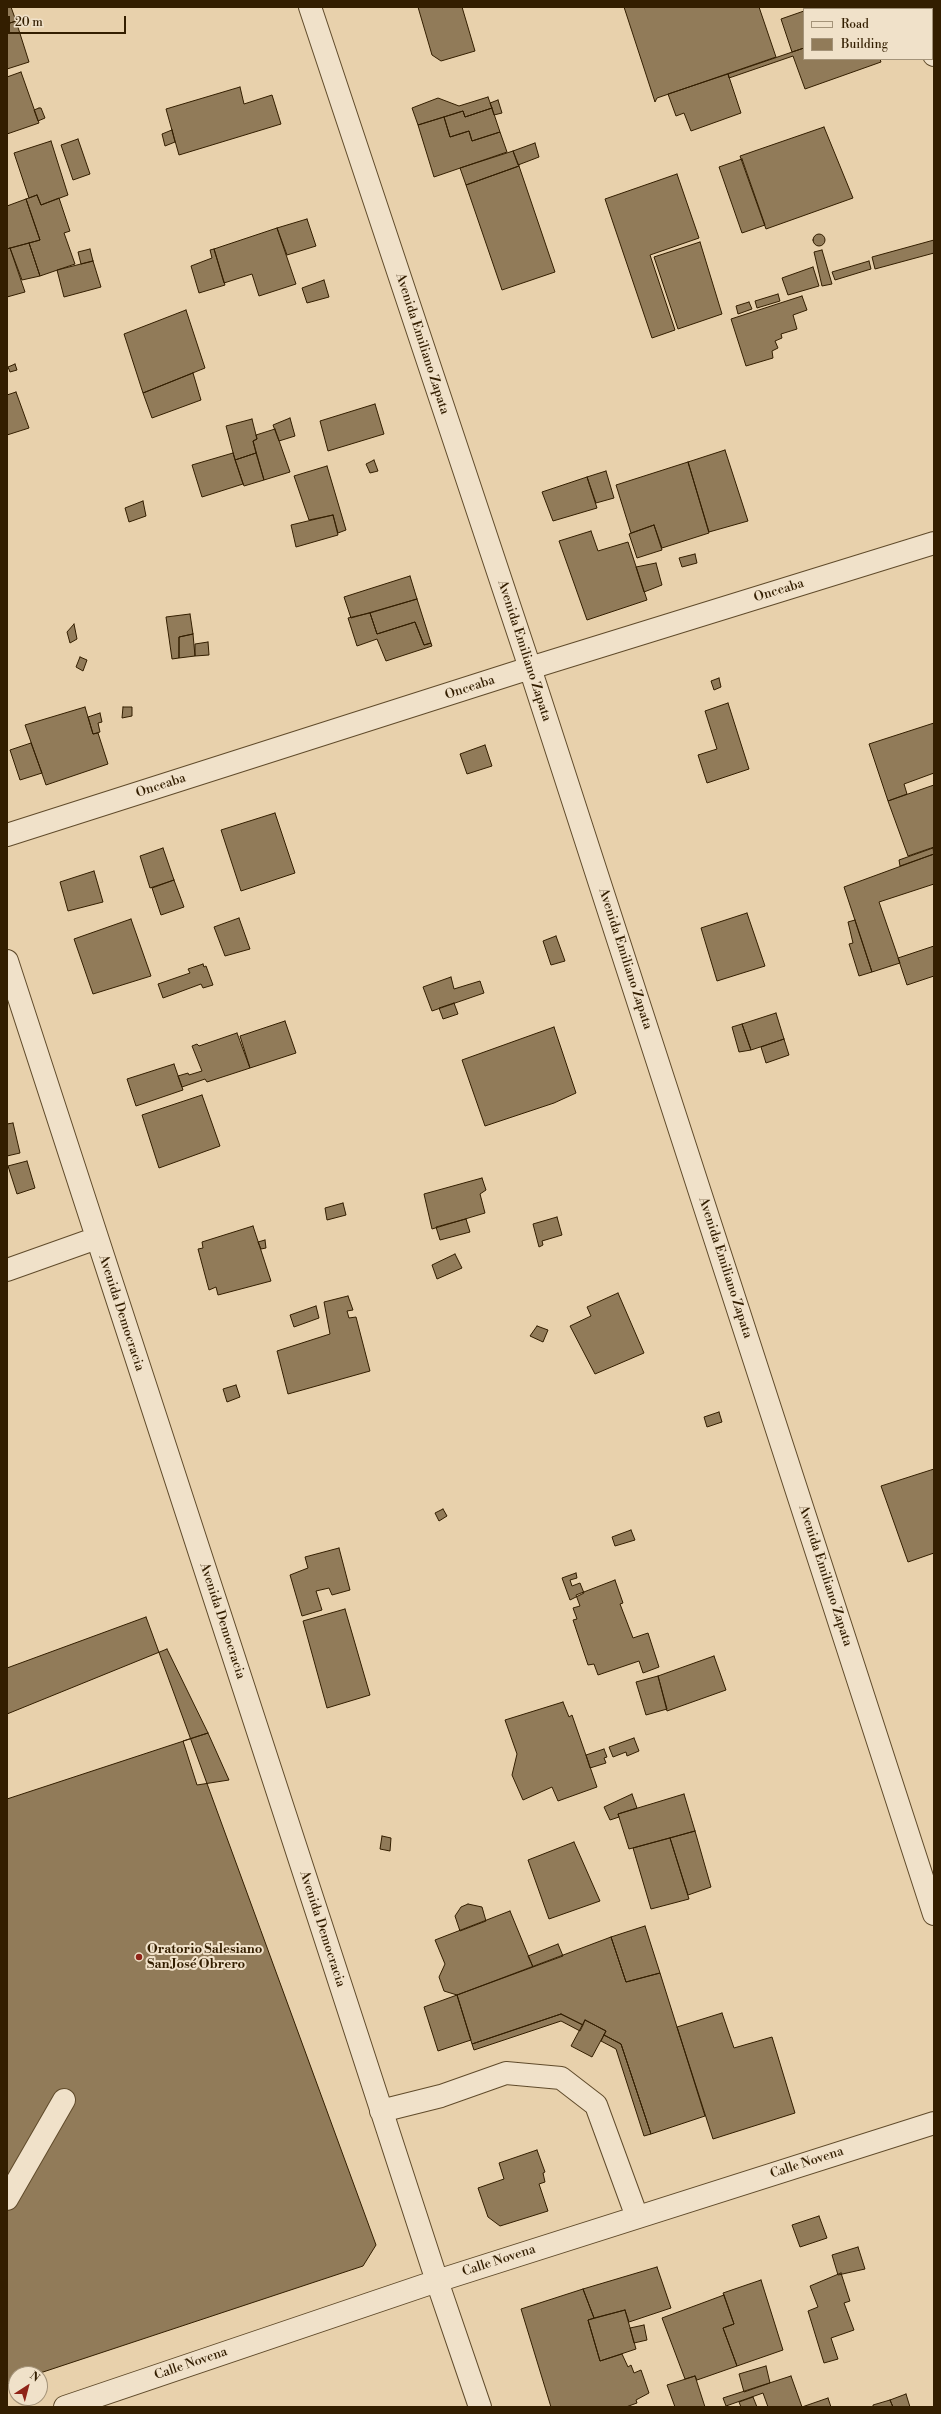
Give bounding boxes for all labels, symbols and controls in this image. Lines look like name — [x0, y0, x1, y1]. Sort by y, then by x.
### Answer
scale bar — [10, 8, 128, 34]
legend — [803, 8, 933, 60]
text: 20 m — [15, 15, 43, 30]
text: Road — [841, 17, 869, 32]
text: Building — [841, 37, 888, 52]
street label: Avenida Emiliano Zapata — [392, 271, 452, 417]
street label: Onceaba — [752, 576, 806, 606]
street label: Avenida Emiliano Zapata — [494, 578, 554, 724]
street label: Onceaba — [443, 673, 497, 703]
street label: Onceaba — [134, 771, 188, 801]
street label: Avenida Emiliano Zapata — [595, 886, 655, 1032]
street label: Avenida Emiliano Zapata — [695, 1195, 755, 1341]
street label: Avenida Democracia — [95, 1253, 147, 1373]
street label: Avenida Emiliano Zapata — [795, 1503, 855, 1649]
street label: Avenida Democracia — [196, 1561, 248, 1681]
street label: Avenida Democracia — [296, 1869, 348, 1989]
place label: Oratorio Salesiano San José Obrero — [147, 1942, 262, 1973]
marker: Oratorio Salesiano San José Obrero — [134, 1952, 144, 1962]
street label: Calle Novena — [768, 2144, 846, 2182]
street label: Calle Novena — [460, 2242, 538, 2280]
street label: Calle Novena — [152, 2344, 230, 2384]
north arrow — [8, 2366, 48, 2406]
text: N — [27, 2369, 42, 2385]

